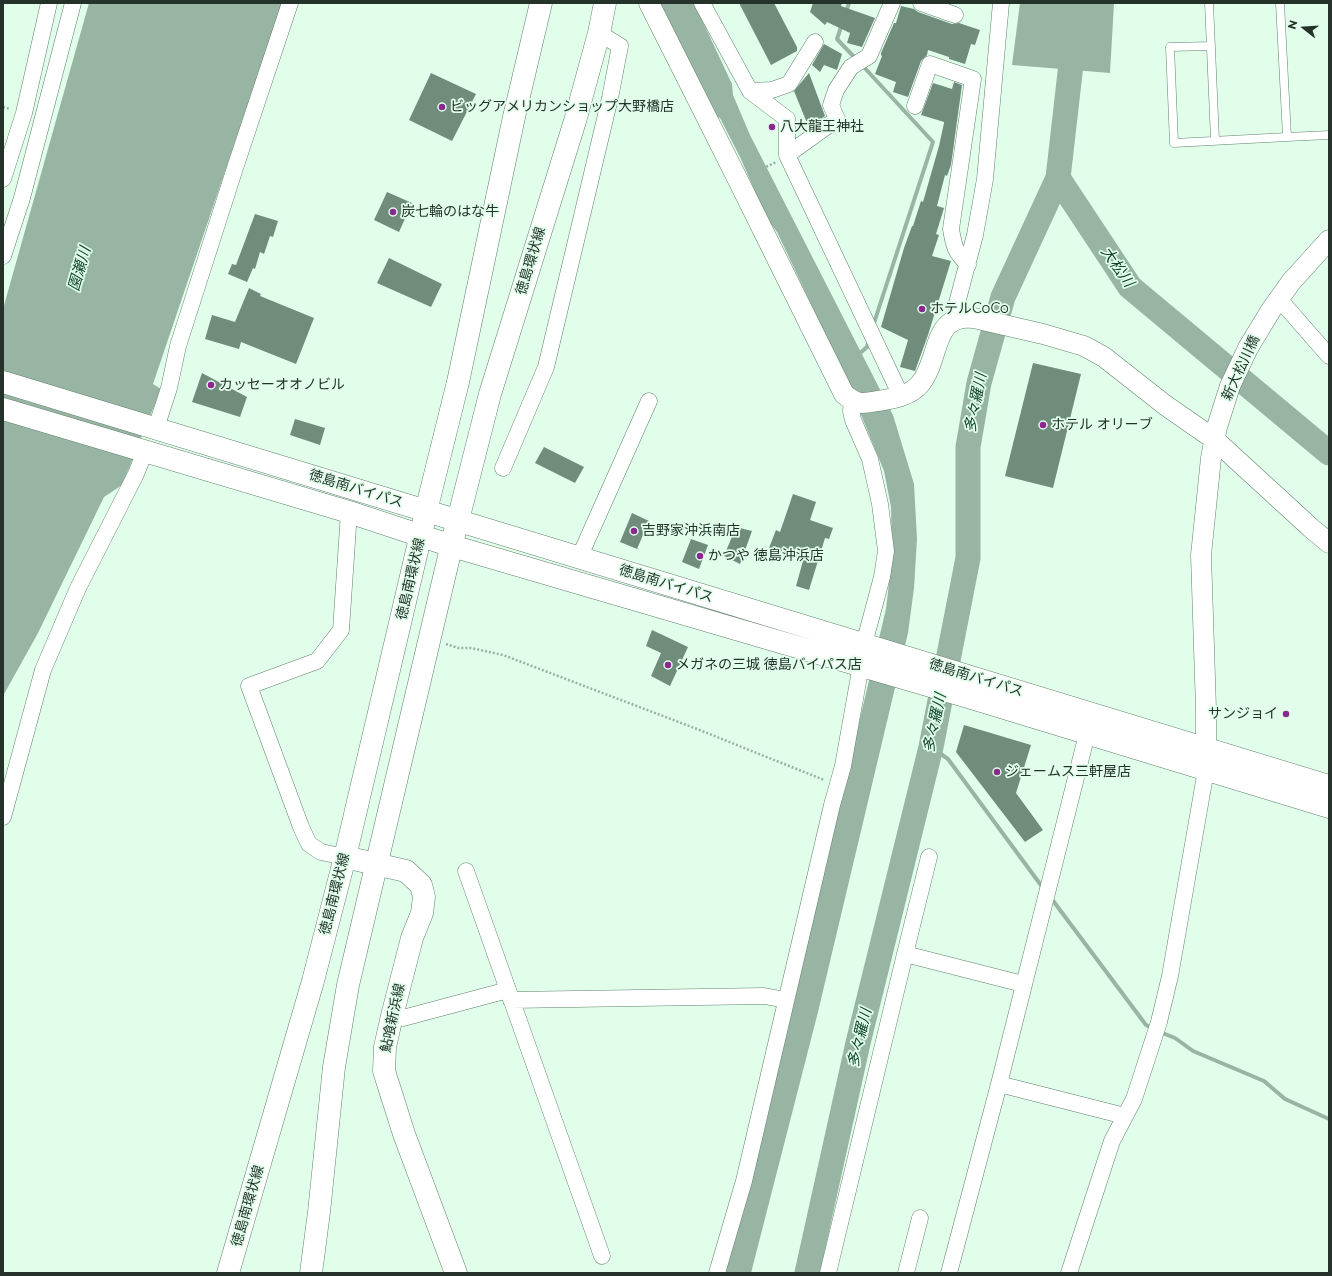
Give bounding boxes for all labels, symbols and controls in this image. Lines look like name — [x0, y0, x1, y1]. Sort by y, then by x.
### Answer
north arrow — [1284, 8, 1324, 48]
text: N — [1285, 18, 1301, 31]
place label: ビッグアメリカンショップ大野橋店 — [450, 99, 674, 115]
marker: ビッグアメリカンショップ大野橋店 — [437, 102, 447, 112]
place label: 八大龍王神社 — [780, 119, 864, 135]
marker: 八大龍王神社 — [767, 122, 777, 132]
place label: 炭七輪のはな牛 — [401, 204, 499, 220]
marker: 炭七輪のはな牛 — [388, 207, 398, 217]
street label: 徳島環状線 — [513, 225, 549, 297]
water label: 大松川 — [1097, 243, 1137, 291]
water label: 園瀬川 — [65, 245, 95, 293]
place label: ホテルCoCo — [930, 301, 1009, 317]
marker: ホテルCoCo — [917, 304, 927, 314]
street label: 新大松川橋 — [1219, 333, 1263, 403]
water label: 多々羅川 — [961, 372, 991, 434]
place label: カッセーオオノビル — [219, 377, 345, 393]
marker: カッセーオオノビル — [206, 380, 216, 390]
place label: ホテル オリーブ — [1051, 417, 1153, 433]
marker: ホテル オリーブ — [1038, 420, 1048, 430]
street label: 徳島南バイパス — [307, 467, 405, 511]
place label: 吉野家沖浜南店 — [642, 523, 740, 539]
marker: 吉野家沖浜南店 — [629, 526, 639, 536]
street label: 徳島南環状線 — [393, 536, 429, 622]
place label: かつや 徳島沖浜店 — [708, 548, 824, 564]
marker: かつや 徳島沖浜店 — [695, 551, 705, 561]
street label: 徳島南バイパス — [617, 562, 715, 606]
street label: 徳島南バイパス — [927, 656, 1025, 700]
place label: メガネの三城 徳島バイパス店 — [676, 657, 862, 673]
marker: メガネの三城 徳島バイパス店 — [663, 660, 673, 670]
water label: 多々羅川 — [920, 692, 950, 754]
place label: サンジョイ — [1208, 706, 1278, 722]
marker: サンジョイ — [1281, 709, 1291, 719]
place label: ジェームス三軒屋店 — [1005, 764, 1131, 780]
marker: ジェームス三軒屋店 — [992, 767, 1002, 777]
street label: 徳島南環状線 — [317, 851, 353, 937]
street label: 鮎喰新浜線 — [378, 982, 408, 1054]
water label: 多々羅川 — [844, 1007, 876, 1069]
street label: 徳島南環状線 — [228, 1163, 268, 1249]

